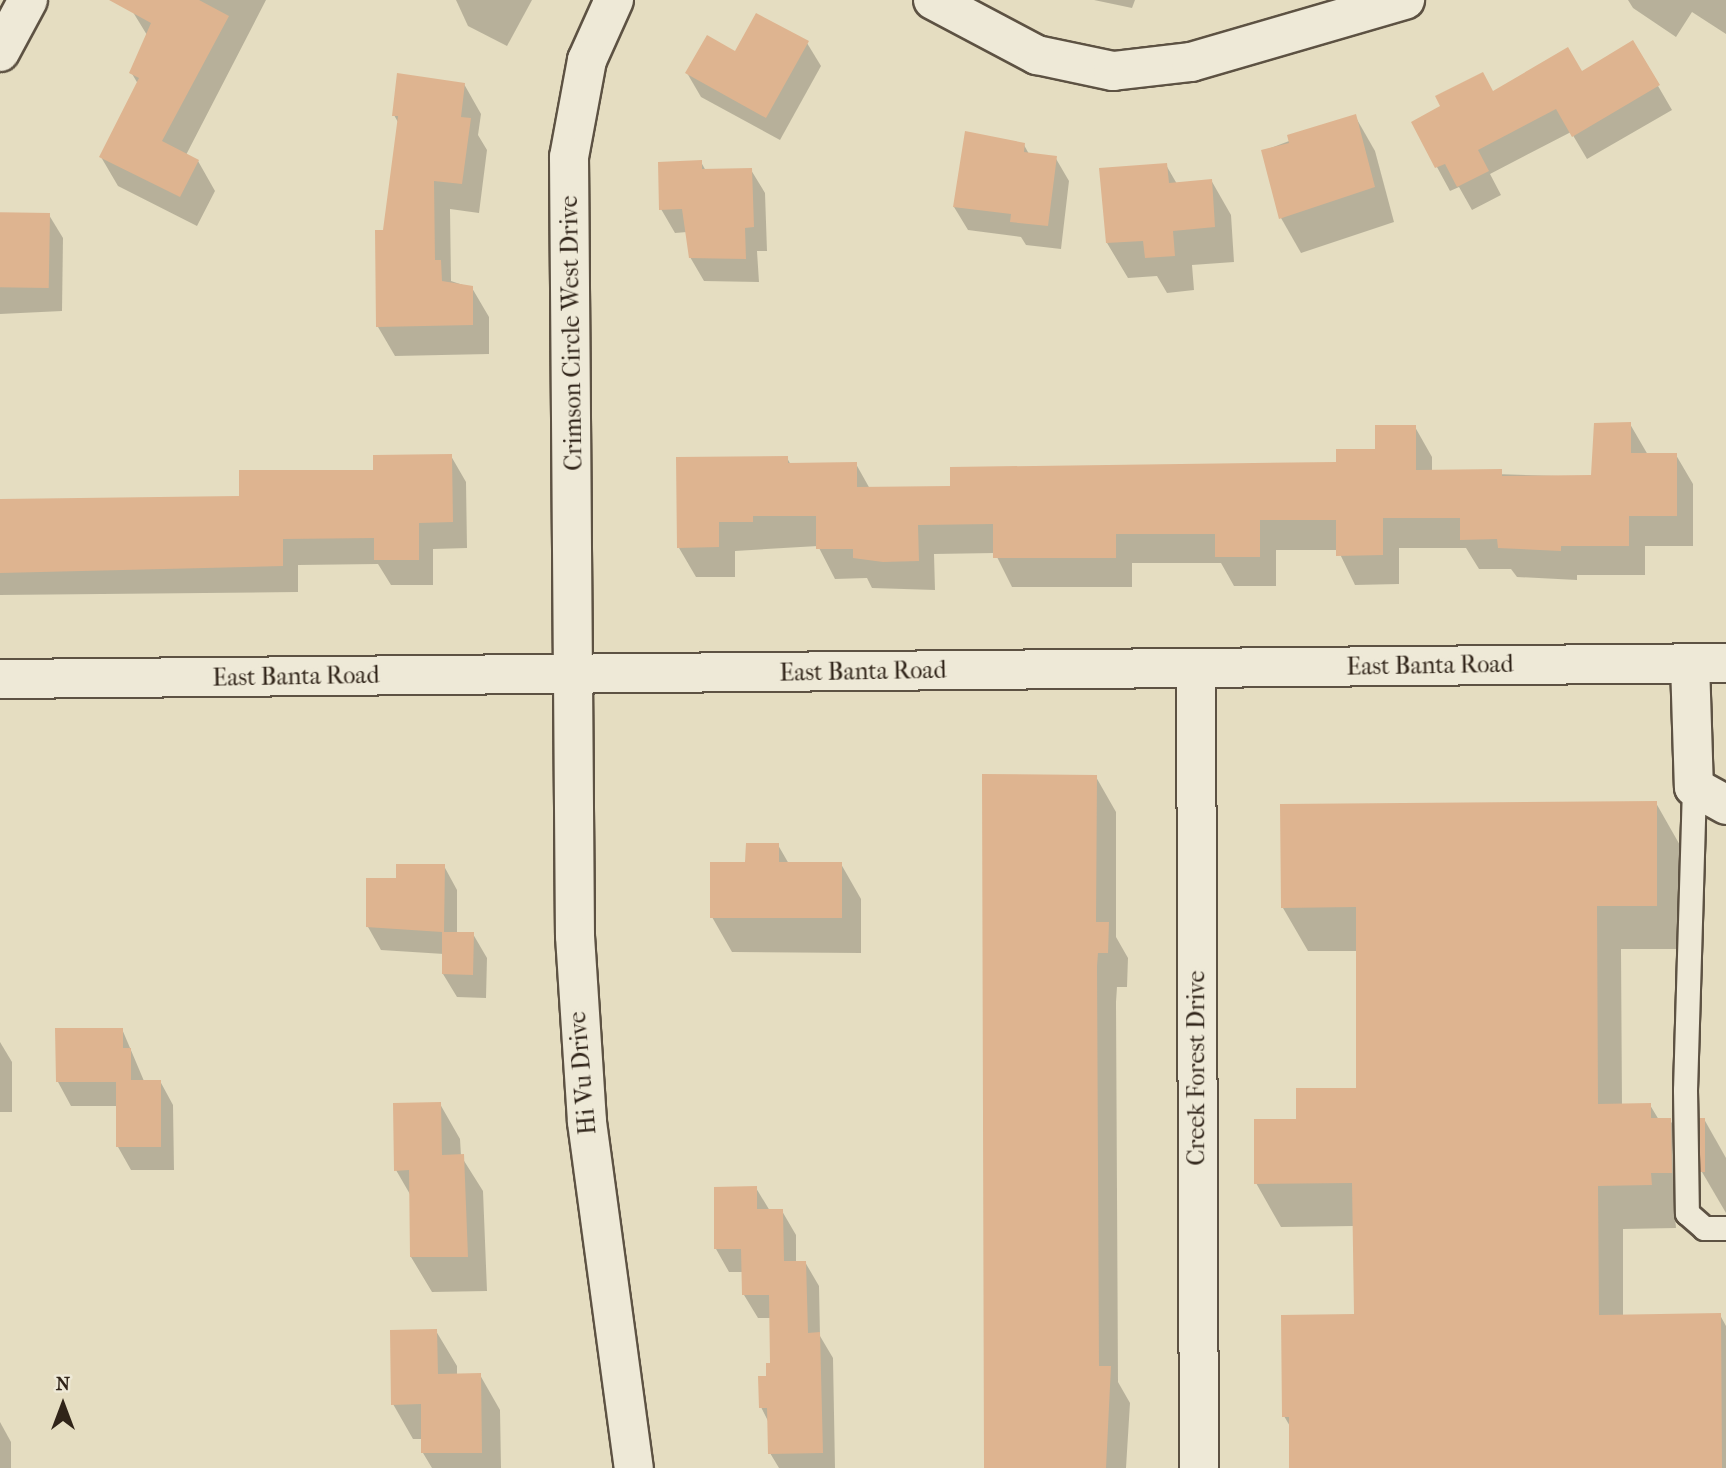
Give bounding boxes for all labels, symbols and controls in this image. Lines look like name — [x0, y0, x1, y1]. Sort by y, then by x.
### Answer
street label: Crimson Circle West Drive — [555, 195, 589, 471]
street label: East Banta Road — [1346, 650, 1514, 682]
street label: East Banta Road — [779, 656, 947, 688]
street label: East Banta Road — [212, 661, 380, 693]
street label: Creek Forest Drive — [1183, 970, 1211, 1166]
street label: Hi Vu Drive — [563, 1010, 603, 1136]
north arrow — [28, 1370, 98, 1440]
text: N — [56, 1373, 70, 1395]

